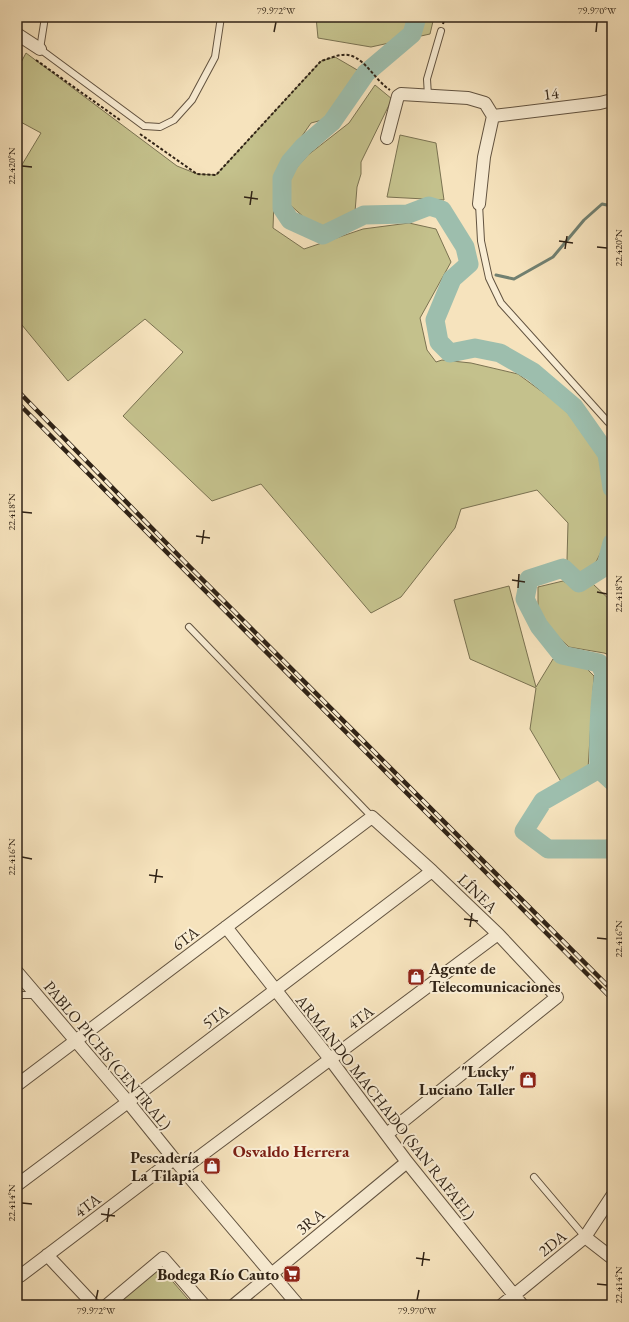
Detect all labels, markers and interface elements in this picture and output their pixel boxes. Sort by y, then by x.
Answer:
text: 79.972°W [257,4,296,17]
text: 79.970°W [578,4,617,17]
street label: 14 [542,82,560,105]
text: 22.420°N [5,147,18,185]
text: 22.420°N [612,229,625,267]
text: 22.418°N [5,493,18,531]
text: 22.418°N [612,575,625,613]
text: 22.416°N [5,838,18,876]
street label: LÍNEA [453,869,503,918]
text: 22.416°N [612,920,625,958]
street label: 6TA [168,921,204,955]
place label: Agente de Telecomunicaciones [428,958,561,997]
shop icon: Agente de Telecomunicaciones [406,967,426,987]
street label: PABLO PICHS (CENTRAL) [39,976,176,1134]
street label: ARMANDO MACHADO (SAN RAFAEL) [291,990,480,1224]
street label: 5TA [198,999,234,1033]
street label: 4TA [343,1000,379,1034]
place label: "Lucky" Luciano Taller [419,1061,515,1100]
shop icon: "Lucky" Luciano Taller [518,1070,538,1090]
district label: Osvaldo Herrera [233,1140,350,1162]
place label: Pescadería La Tilapia [130,1147,200,1186]
shop icon: Pescadería La Tilapia [202,1156,222,1176]
text: 22.414°N [5,1184,18,1222]
street label: 4TA [70,1188,106,1222]
street label: 3RA [292,1203,330,1239]
street label: 2DA [534,1225,571,1261]
place label: Bodega Río Cauto [157,1264,279,1285]
supermarket icon: Bodega Río Cauto [282,1264,302,1284]
text: 22.414°N [612,1266,625,1304]
text: 79.972°W [77,1304,116,1317]
text: 79.970°W [398,1304,437,1317]

